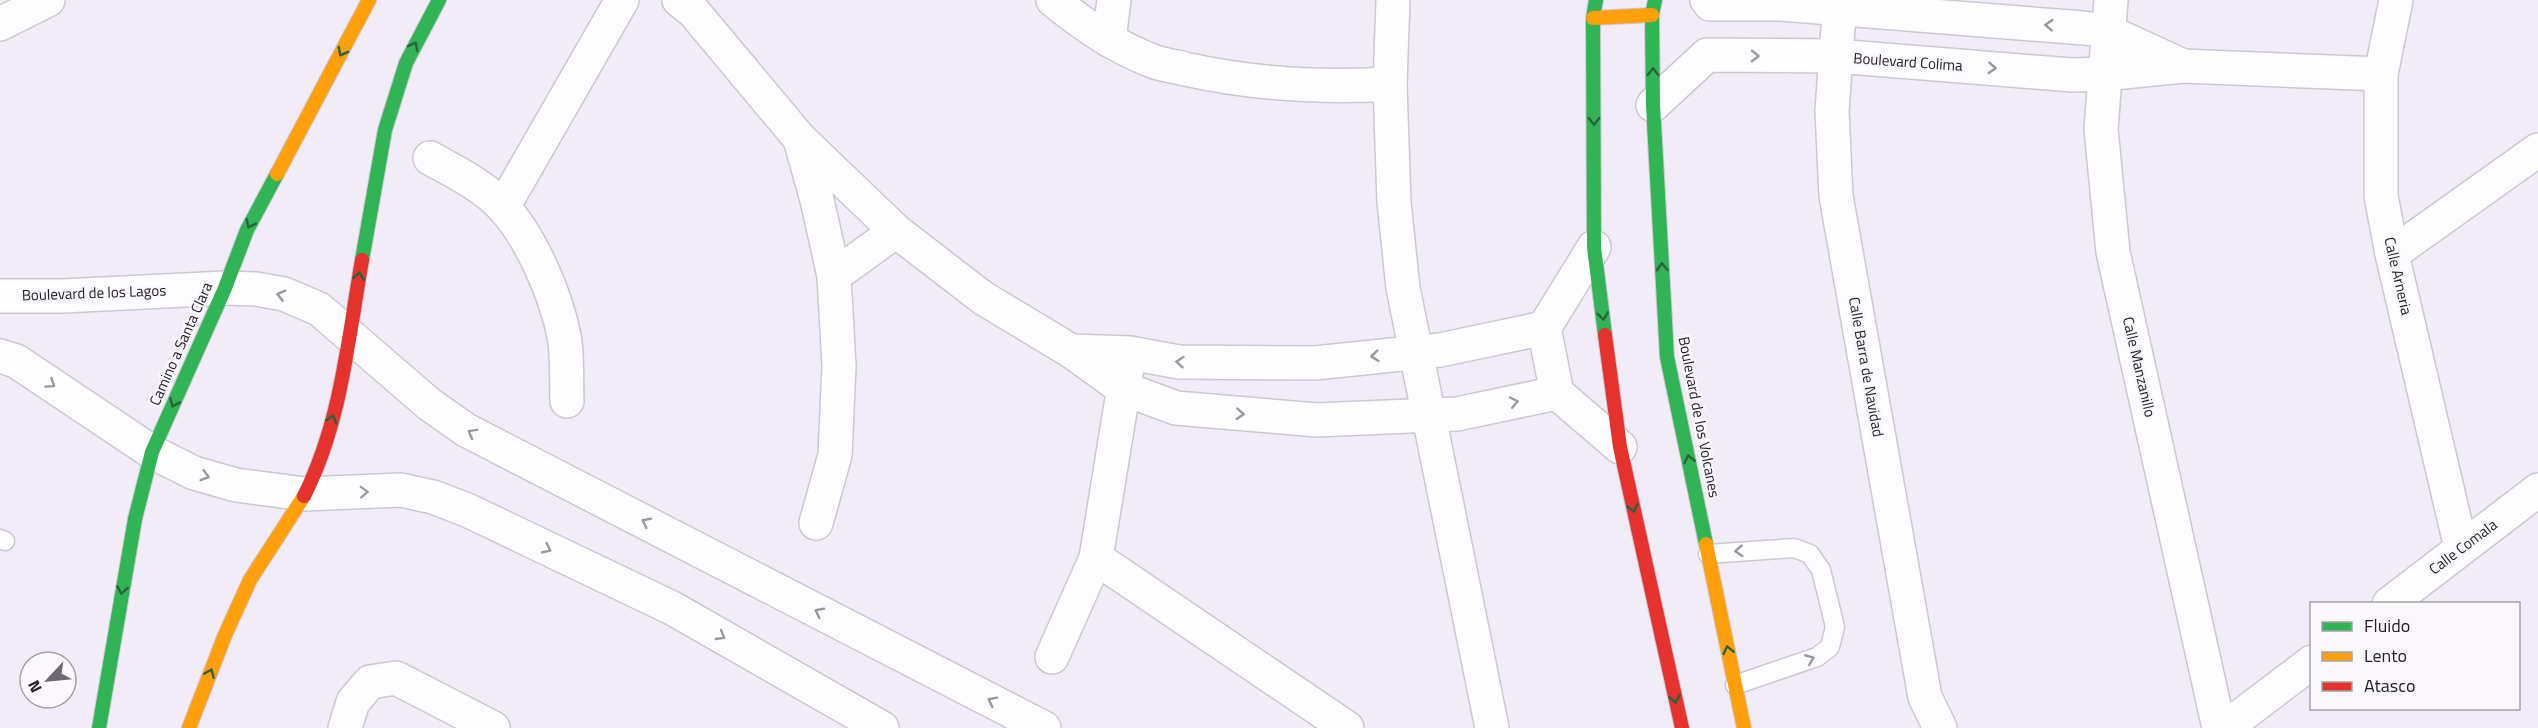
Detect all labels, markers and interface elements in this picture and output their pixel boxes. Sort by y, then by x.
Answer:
one-way arrow [2045,19,2054,32]
one-way arrow [407,42,418,52]
one-way arrow [338,46,349,56]
street label: Boulevard Colima [1853,46,1964,77]
one-way arrow [1751,50,1760,62]
one-way arrow [1987,62,1996,75]
one-way arrow [1647,67,1659,76]
one-way arrow [1588,117,1600,126]
one-way arrow [246,217,257,228]
street label: Calle Arneria [2378,235,2419,318]
one-way arrow [1656,262,1669,271]
one-way arrow [352,271,365,281]
street label: Boulevard de los Lagos [21,278,167,307]
street label: Camino a Santa Clara [143,278,218,409]
one-way arrow [276,289,286,302]
street label: Calle Barra de Navidad [1843,295,1890,439]
one-way arrow [1596,311,1609,320]
street label: Calle Manzanillo [2117,315,2162,419]
street label: Boulevard de los Volcanes [1673,334,1726,499]
one-way arrow [1370,350,1379,362]
one-way arrow [1176,356,1185,369]
one-way arrow [44,377,55,388]
one-way arrow [1509,396,1519,409]
one-way arrow [169,397,181,408]
one-way arrow [1235,407,1244,420]
one-way arrow [325,414,337,425]
one-way arrow [468,429,479,440]
one-way arrow [1683,455,1696,465]
one-way arrow [199,469,210,481]
one-way arrow [359,485,368,498]
one-way arrow [1626,503,1639,513]
street label: Calle Comala [2424,513,2502,580]
one-way arrow [641,518,652,529]
one-way arrow [541,541,552,553]
one-way arrow [1734,545,1743,558]
one-way arrow [116,585,129,595]
legend [2310,602,2520,710]
one-way arrow [815,608,825,619]
text: Fluido [2364,612,2410,639]
one-way arrow [715,629,725,641]
text: Lento [2364,642,2407,669]
one-way arrow [1722,645,1735,655]
north arrow [18,650,78,710]
one-way arrow [1804,654,1815,666]
one-way arrow [203,669,215,680]
text: Atasco [2364,672,2415,699]
text: N [21,676,48,697]
one-way arrow [1668,693,1681,703]
one-way arrow [988,697,998,708]

